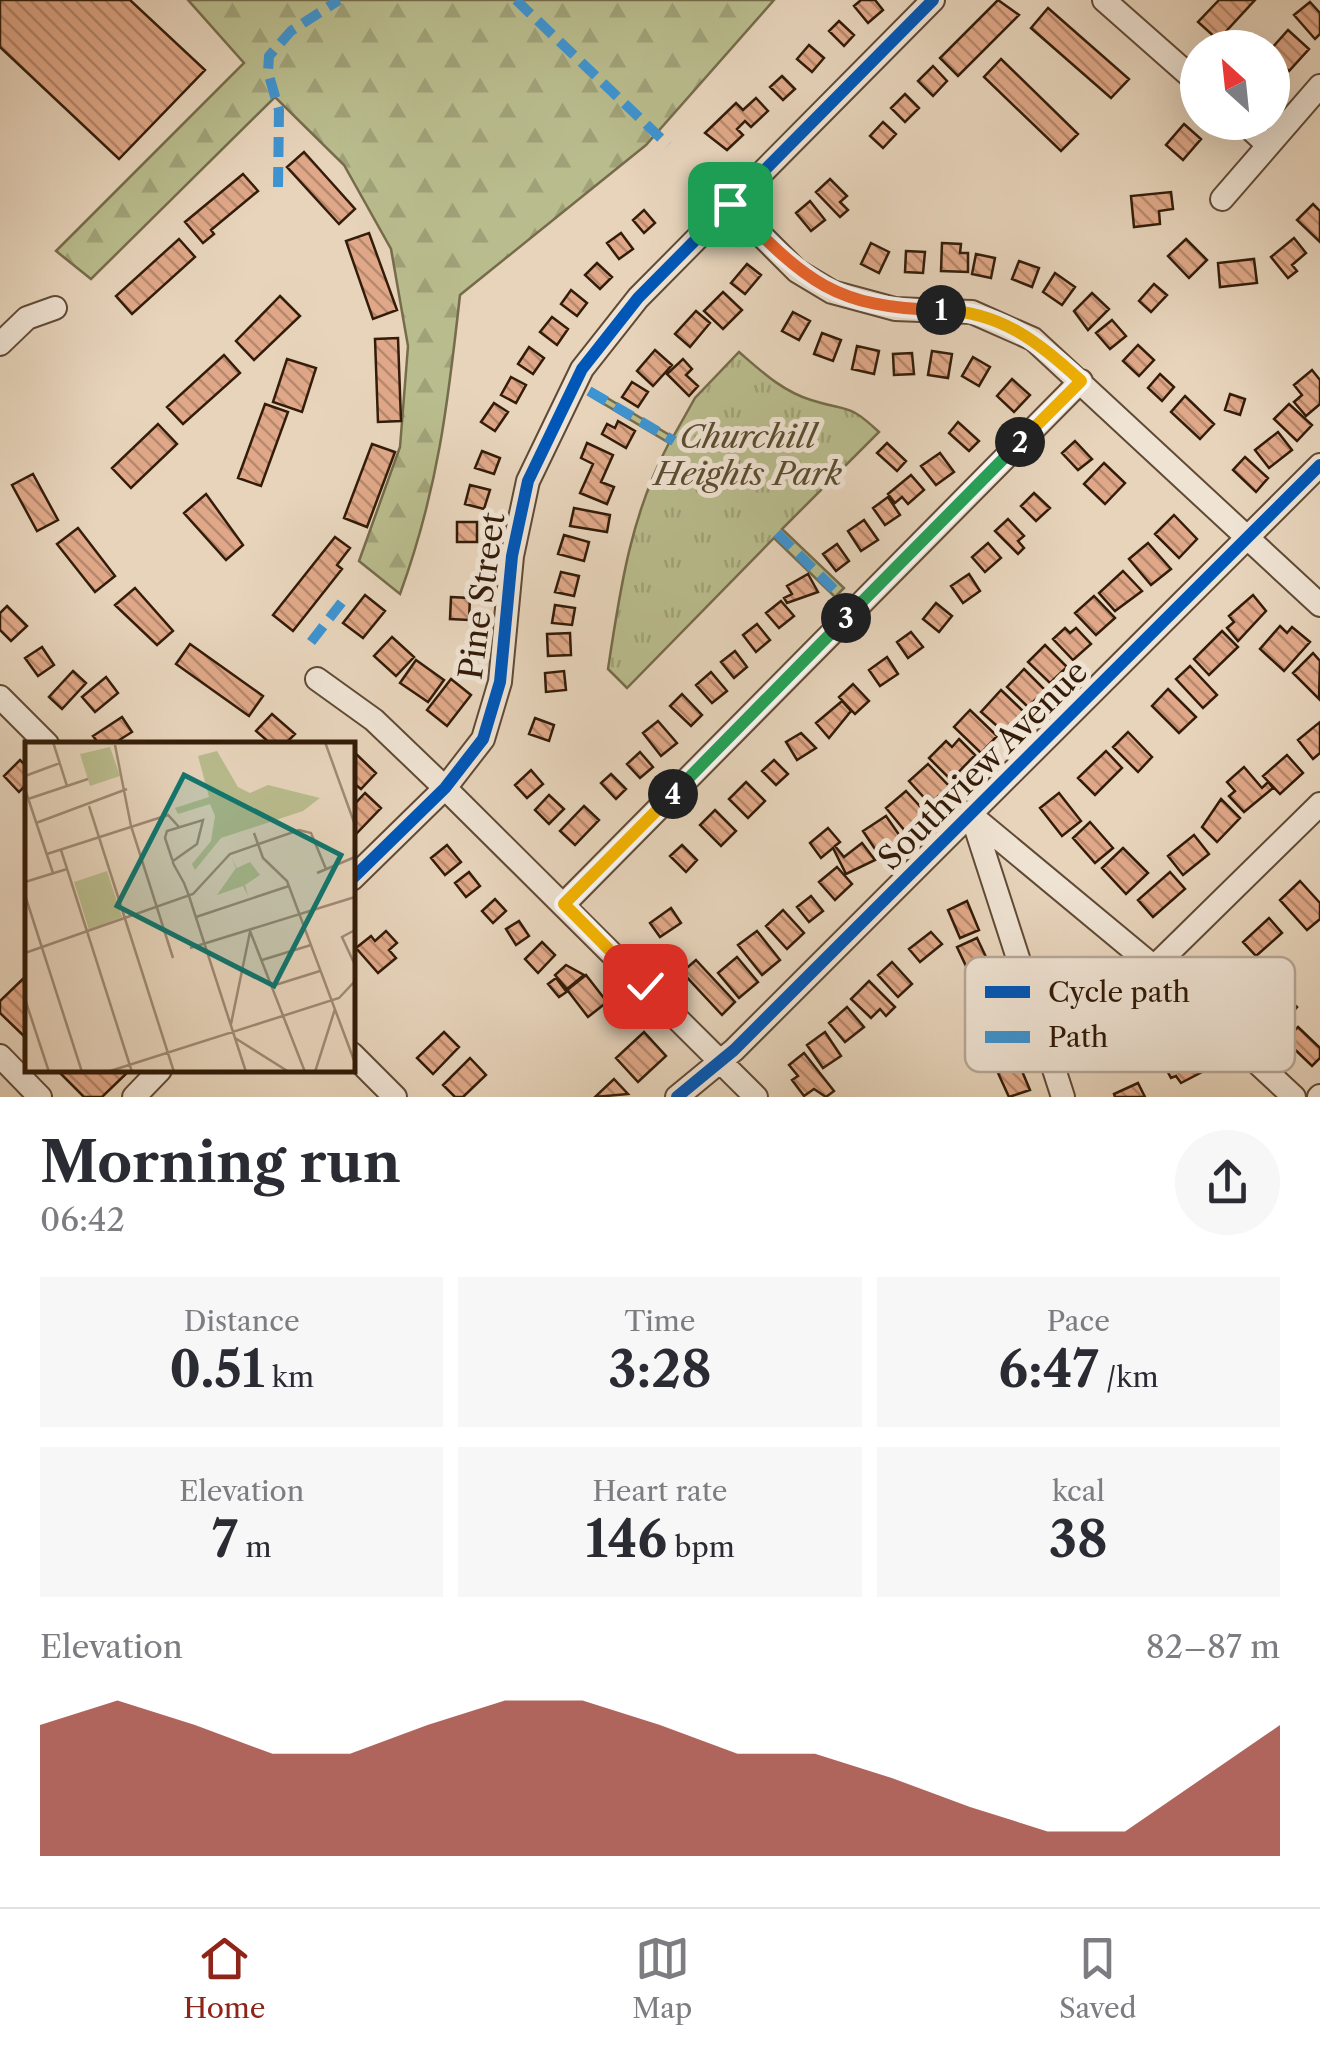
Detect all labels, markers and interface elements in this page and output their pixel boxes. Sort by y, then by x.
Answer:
north arrow [1180,30,1290,140]
map controls [1180,30,1290,140]
pin [688,162,773,247]
icon: arrive [703,177,758,232]
pin: 1 [916,285,966,335]
text: 1 [935,293,947,327]
park label: Churchill Heights Park [651,417,843,493]
pin: 2 [995,417,1045,467]
text: 2 [1012,425,1028,459]
street label: Pine Street [450,509,513,682]
pin: 3 [821,593,871,643]
text: 3 [838,601,854,635]
street label: Southview Avenue [870,652,1095,877]
inset map [25,742,355,1072]
pin: 4 [648,769,698,819]
text: 4 [665,777,681,811]
pin [603,944,688,1029]
legend [965,957,1295,1072]
icon: check [618,959,673,1014]
text: Cycle path [1048,975,1190,1009]
text: Path [1048,1020,1108,1054]
text: Morning run [40,1129,401,1196]
button: share [1175,1130,1280,1235]
text: 06:42 [40,1200,125,1239]
text: Distance [184,1304,300,1338]
text: Time [625,1304,695,1338]
text: Pace [1047,1304,1110,1338]
text: 0.51 [169,1338,264,1400]
text: 3:28 [608,1338,712,1400]
text: 6:47 [998,1338,1099,1400]
text: km [264,1360,314,1394]
text: /km [1099,1360,1158,1394]
text: Elevation [179,1474,304,1508]
text: Heart rate [593,1474,727,1508]
text: kcal [1052,1474,1105,1508]
text: 7 [212,1508,238,1570]
text: 146 [585,1508,667,1570]
text: 38 [1049,1508,1108,1570]
text: m [238,1530,271,1564]
text: bpm [667,1530,735,1564]
text: Elevation [40,1627,183,1666]
text: 82–87 m [1146,1627,1280,1666]
tab: Home [183,1931,266,2025]
tab: Map [632,1931,692,2025]
tab: Saved [1059,1931,1137,2025]

